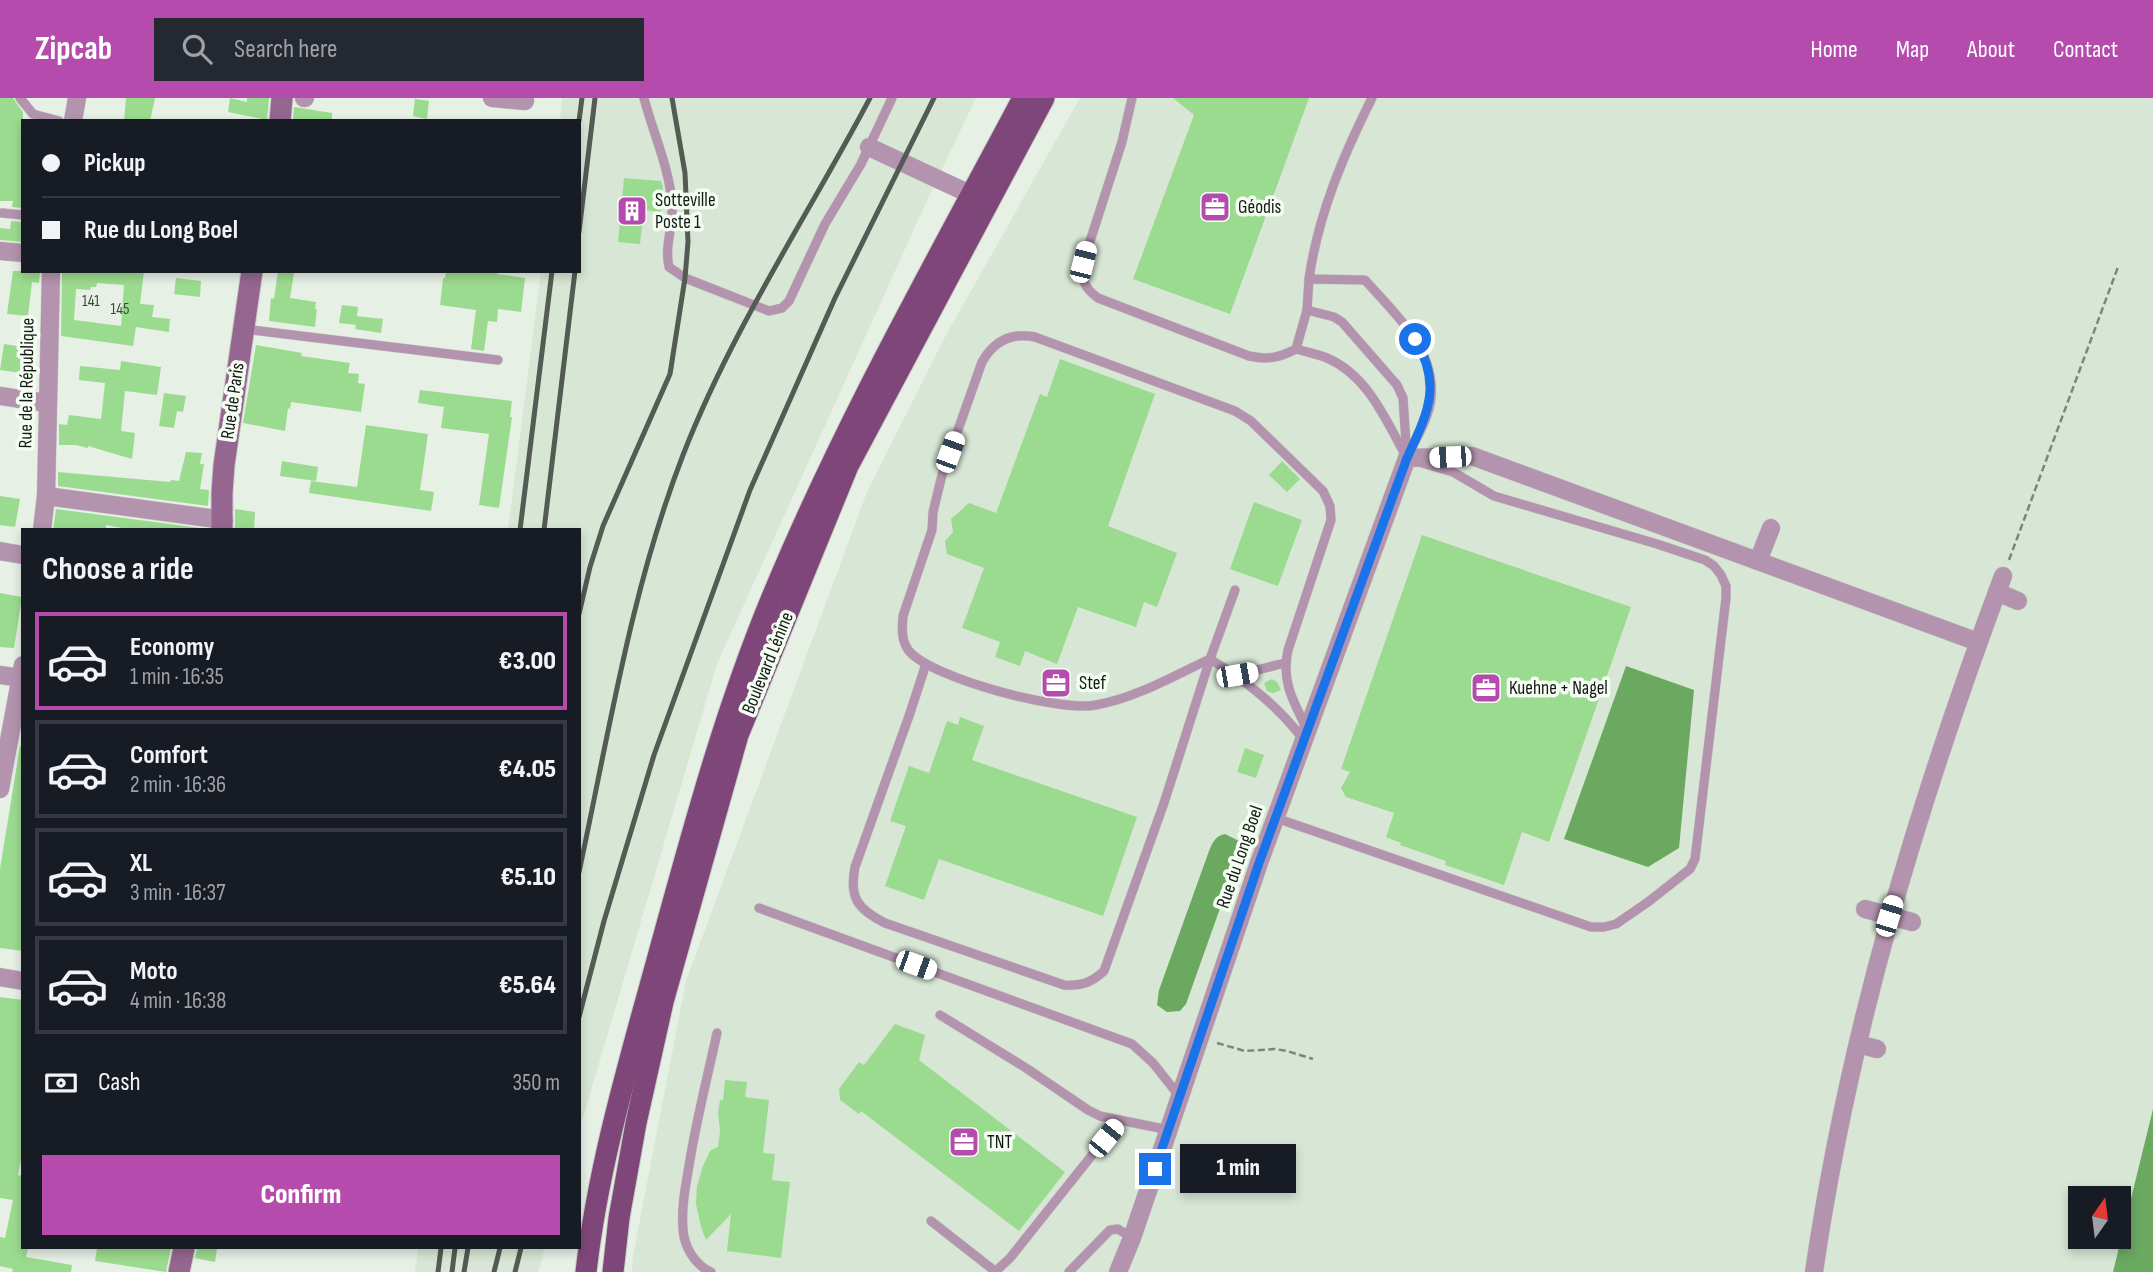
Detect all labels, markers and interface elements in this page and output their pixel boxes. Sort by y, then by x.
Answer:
search box [154,18,644,81]
text: Zipcab [35,29,112,69]
icon: search [178,30,216,68]
text: Search here [234,34,337,65]
text: Home [1810,35,1858,64]
text: Map [1896,35,1929,64]
text: About [1967,35,2015,64]
text: Contact [2053,35,2118,64]
text: Pickup [84,148,146,179]
place label: Sotteville Poste 1 [655,189,716,234]
office icon: Géodis [1198,190,1232,224]
building icon: Sotteville Poste 1 [615,194,649,228]
place label: Géodis [1238,196,1281,219]
text: Rue du Long Boel [84,215,238,246]
car [1068,239,1099,285]
house number: 141 [82,292,100,311]
house number: 145 [111,300,129,319]
street label: Rue de la République [14,317,40,449]
route start [1399,323,1431,355]
street label: Rue de Paris [216,361,250,441]
car [933,429,968,475]
car [1429,446,1472,468]
text: Choose a ride [42,550,194,589]
street label: Boulevard Lénine [737,609,799,717]
icon: car [46,630,109,693]
text: Economy [130,632,214,663]
text: €3.00 [499,646,556,677]
car [1215,661,1260,689]
text: 1 min · 16:35 [130,663,224,691]
office icon: Stef [1039,666,1073,700]
office icon: Kuehne + Nagel [1469,671,1503,705]
place label: Stef [1079,672,1106,695]
place label: Kuehne + Nagel [1509,677,1608,700]
icon: car [46,738,109,801]
text: Comfort [130,740,208,771]
text: €4.05 [499,754,556,785]
text: 2 min · 16:36 [130,771,226,799]
street label: Rue du Long Boel [1212,803,1268,911]
icon: car [46,846,109,909]
text: XL [130,848,152,879]
text: €5.10 [500,862,556,893]
text: 3 min · 16:37 [130,879,225,907]
car [1873,893,1906,939]
car [893,948,940,982]
icon: car [46,954,109,1017]
text: Moto [130,956,178,987]
text: €5.64 [499,970,556,1001]
text: 4 min · 16:38 [130,987,226,1015]
icon: cash [42,1064,80,1102]
text: Cash [98,1067,141,1098]
text: 350 m [512,1069,560,1097]
car [1085,1115,1128,1161]
office icon: TNT [947,1125,981,1159]
place label: TNT [987,1131,1012,1154]
callout: 1 min [1180,1144,1295,1194]
route end [1139,1153,1171,1185]
text: 1 min [1216,1154,1260,1182]
button: Confirm [42,1155,560,1235]
north arrow [2068,1186,2132,1250]
map controls [2068,1186,2131,1249]

